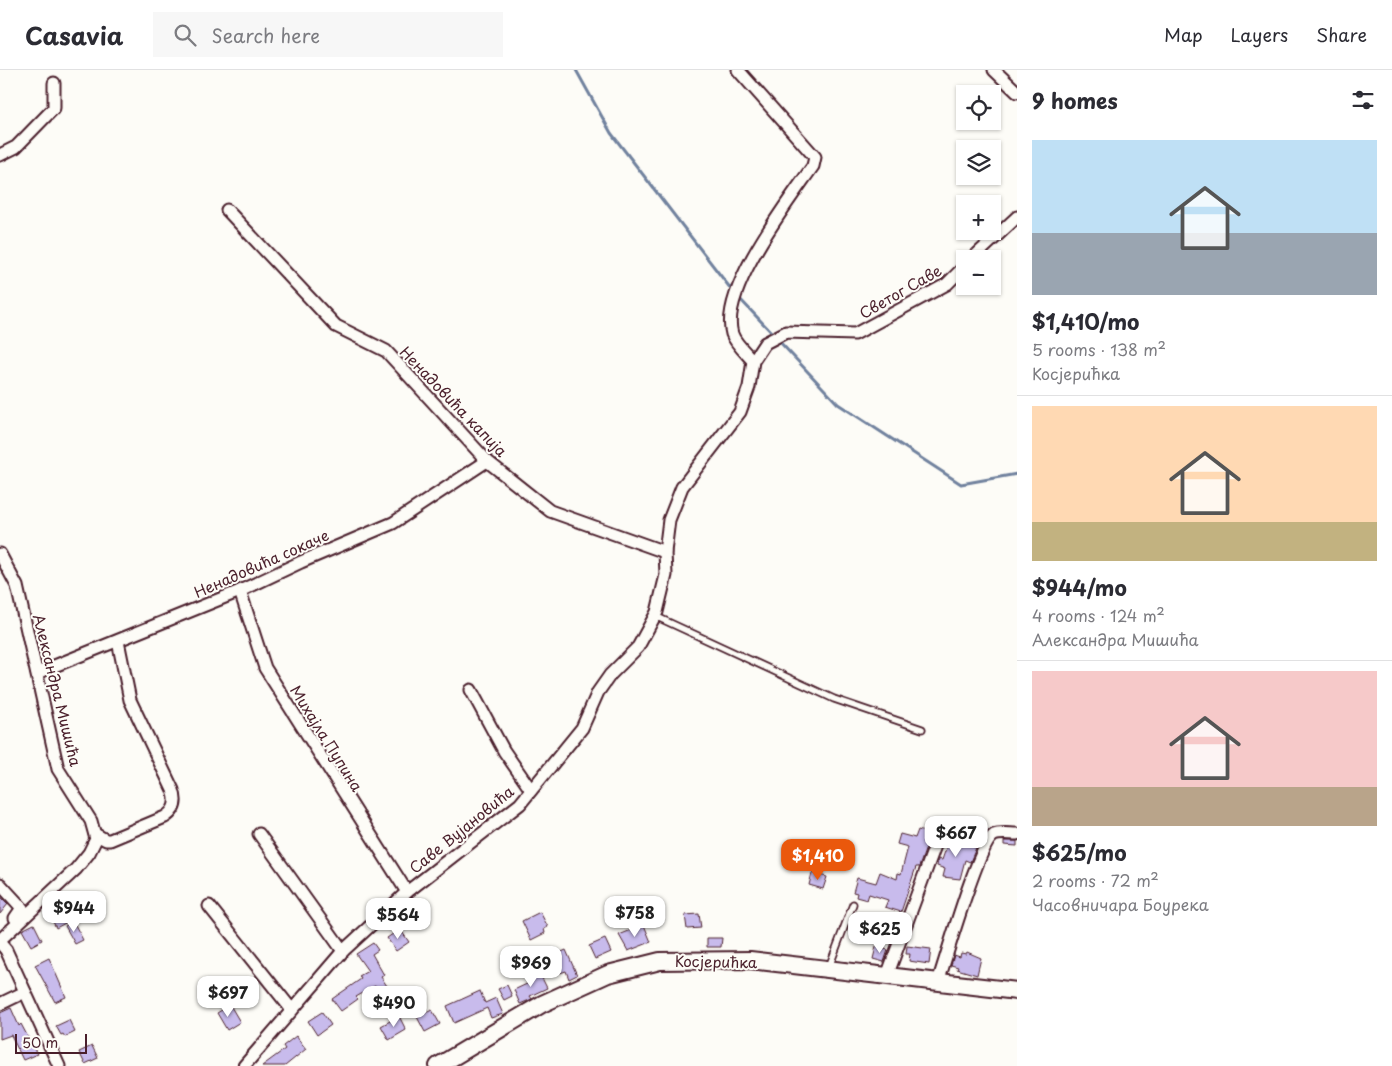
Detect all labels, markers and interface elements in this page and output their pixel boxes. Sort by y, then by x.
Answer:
search box [153,12,503,57]
text: Casavia [25,17,123,53]
icon: search [171,21,199,49]
text: Search here [211,21,320,49]
text: Map [1164,21,1203,48]
text: Layers [1231,21,1288,48]
text: Share [1316,21,1367,48]
text: 9 homes [1032,84,1118,116]
map controls [956,85,1001,295]
button: locate [956,85,1001,130]
icon: filters [1349,86,1377,114]
button: layers [956,140,1001,185]
icon: home [1160,173,1250,263]
button: + [956,195,1001,240]
button: − [956,250,1001,295]
street label: Светог Саве [854,258,946,324]
text: $1,410/mo [1032,305,1139,337]
text: 5 rooms · 138 m² [1032,337,1166,361]
street label: Ненадовића капија [395,340,513,462]
text: Косјерићка [1032,361,1120,385]
icon: home [1160,438,1250,528]
street label: Ненадовића сокаче [190,523,332,603]
text: $944/mo [1032,571,1127,603]
text: 4 rooms · 124 m² [1032,603,1165,627]
street label: Александра Мишића [28,611,88,769]
text: Александра Мишића [1032,627,1199,651]
street label: Михајла Пупина [285,680,369,796]
icon: home [1160,703,1250,793]
street label: Саве Вујановића [404,779,519,878]
pin: $667 [926,816,986,858]
text: $667 [936,820,976,844]
text: $625/mo [1032,836,1127,868]
pin: $1,410 [777,838,859,881]
text: $1,410 [792,843,844,867]
text: 2 rooms · 72 m² [1032,868,1159,892]
pin: $944 [44,890,104,933]
text: Часовничара Боурека [1032,892,1209,916]
text: $944 [53,895,95,919]
pin: $758 [605,896,665,938]
pin: $564 [368,898,428,940]
text: $758 [615,900,655,924]
text: $564 [377,902,419,926]
pin: $625 [850,912,910,954]
text: $625 [859,916,901,940]
pin: $969 [501,946,561,988]
street label: Косјерићка [675,949,758,973]
text: $969 [511,950,551,974]
pin: $697 [198,976,258,1018]
text: $697 [208,980,248,1004]
pin: $490 [364,986,424,1028]
text: $490 [373,990,415,1014]
scale bar [15,1031,88,1054]
text: 50 m [22,1032,58,1053]

